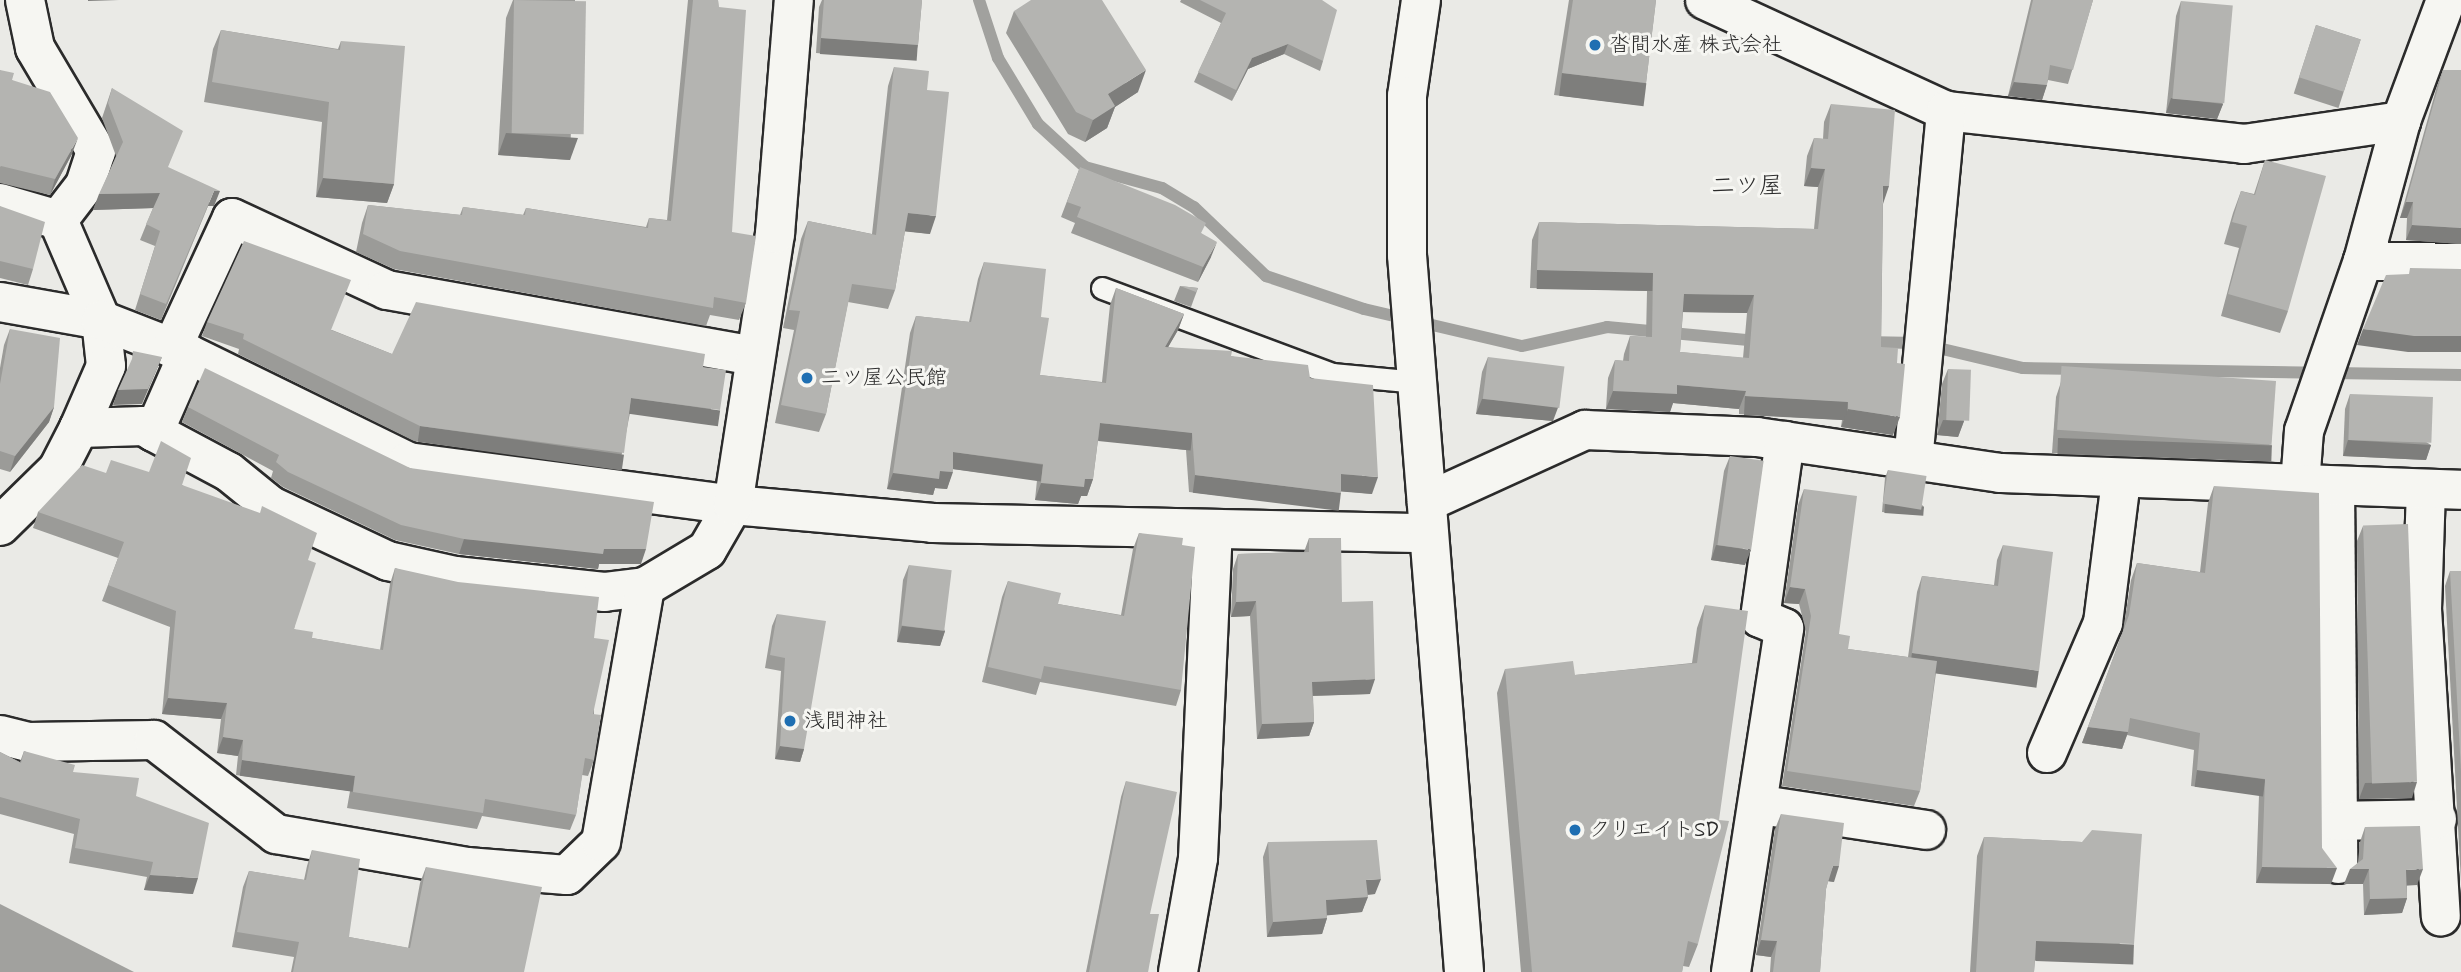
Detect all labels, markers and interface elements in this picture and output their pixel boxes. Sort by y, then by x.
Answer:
place label: 沓間水産 株式会社 [1609,32,1783,58]
marker: 沓間水産 株式会社 [1587,37,1603,53]
district label: 二ツ屋 [1711,173,1783,201]
place label: 二ツ屋公民館 [821,365,947,391]
marker: 二ツ屋公民館 [799,370,815,386]
place label: 浅間神社 [804,708,888,734]
marker: 浅間神社 [782,713,798,729]
place label: クリエイトSD [1589,817,1719,843]
marker: クリエイトSD [1567,822,1583,838]

